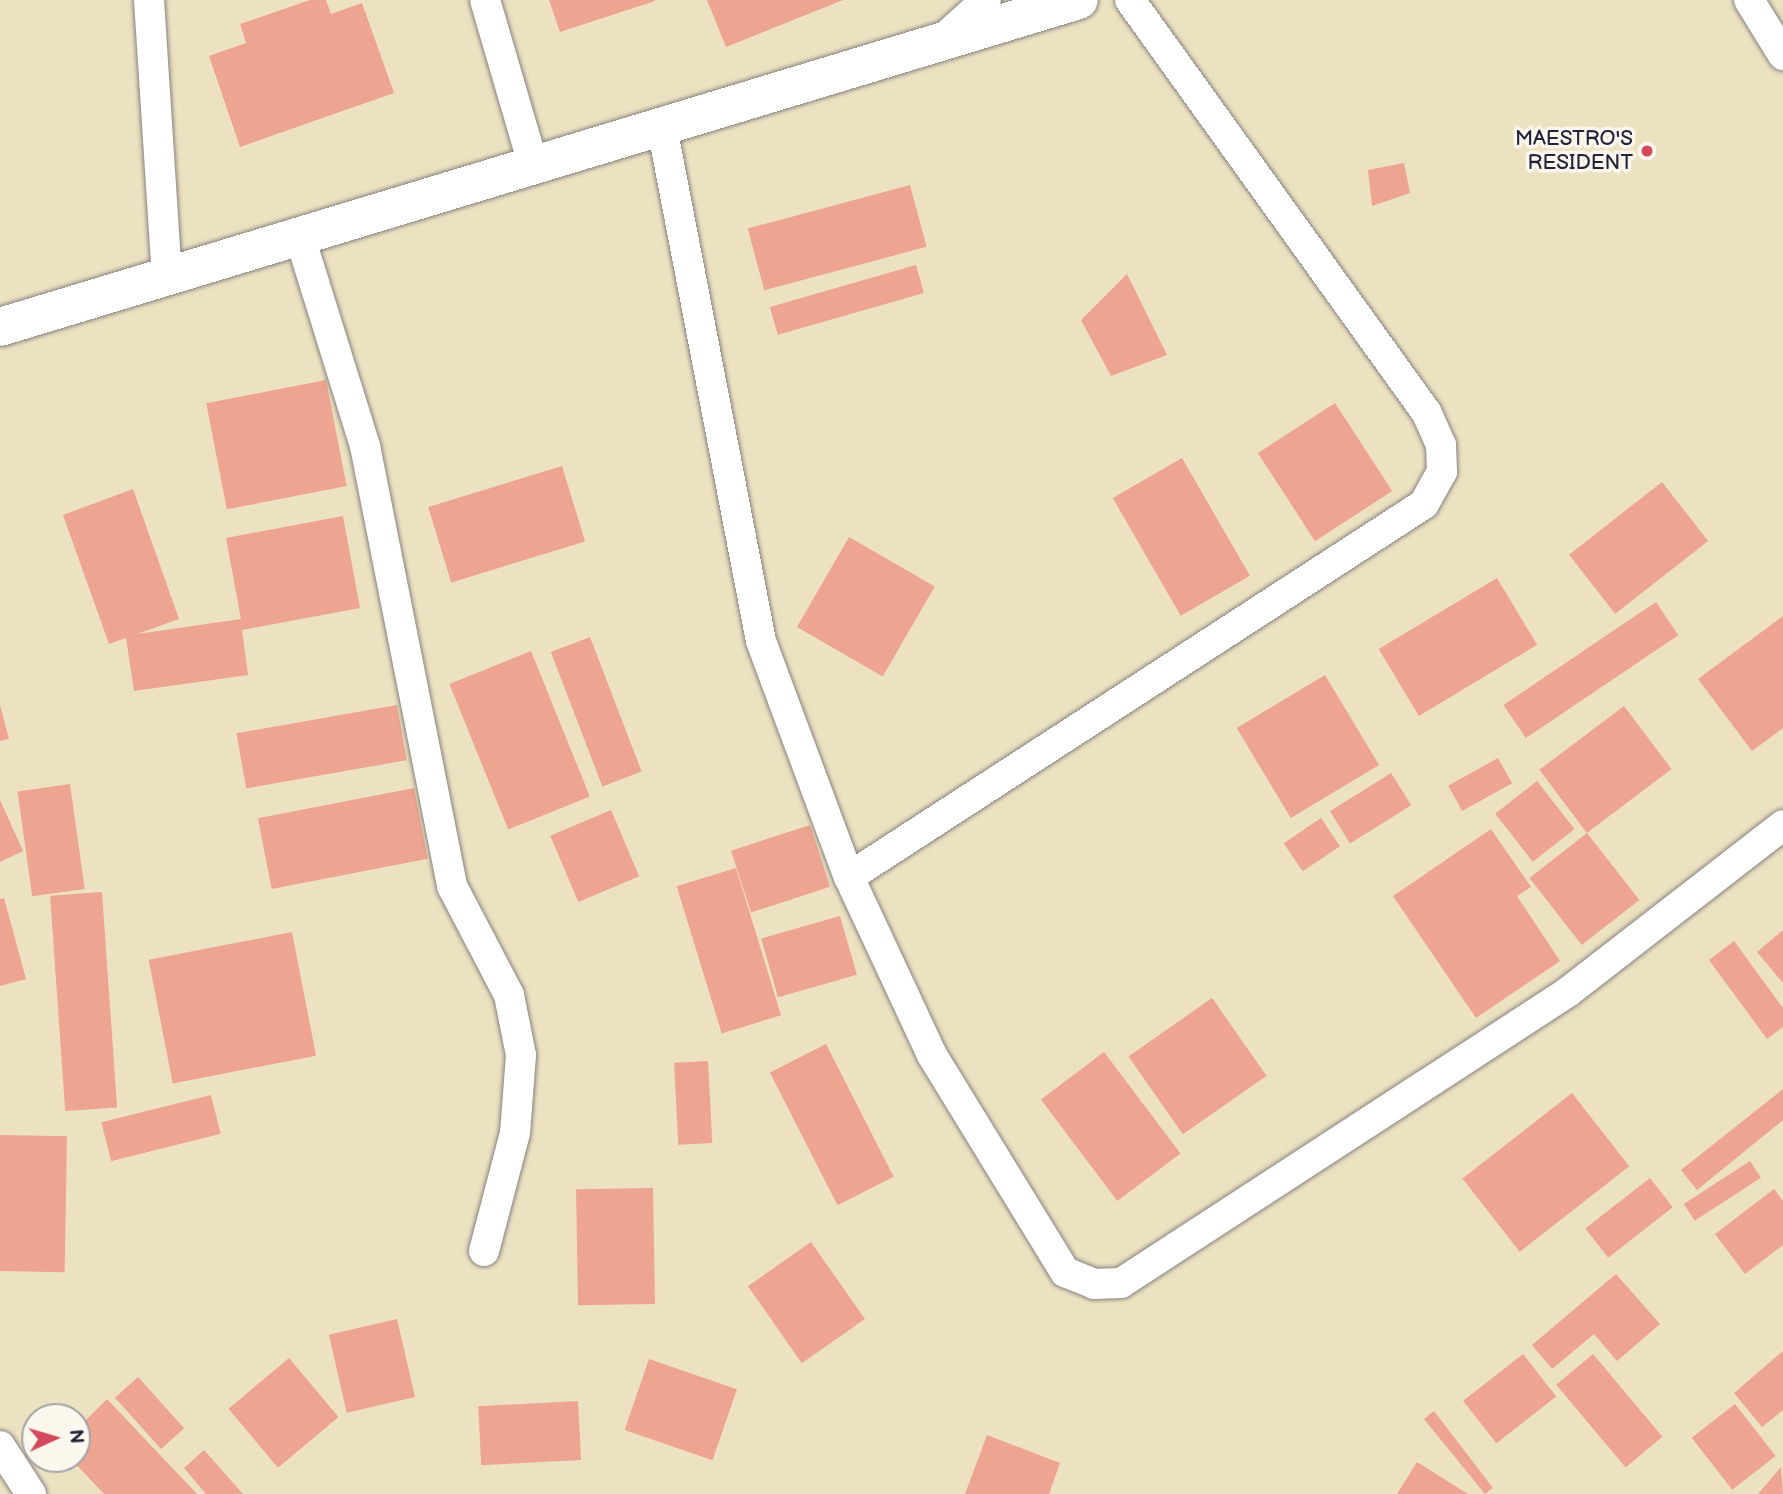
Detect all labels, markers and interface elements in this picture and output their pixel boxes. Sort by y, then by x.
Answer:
place label: MAESTRO'S RESIDENT [1515,126,1633,176]
marker: MAESTRO'S RESIDENT [1639,143,1655,159]
north arrow [21,1403,91,1473]
text: N [63,1429,87,1445]

